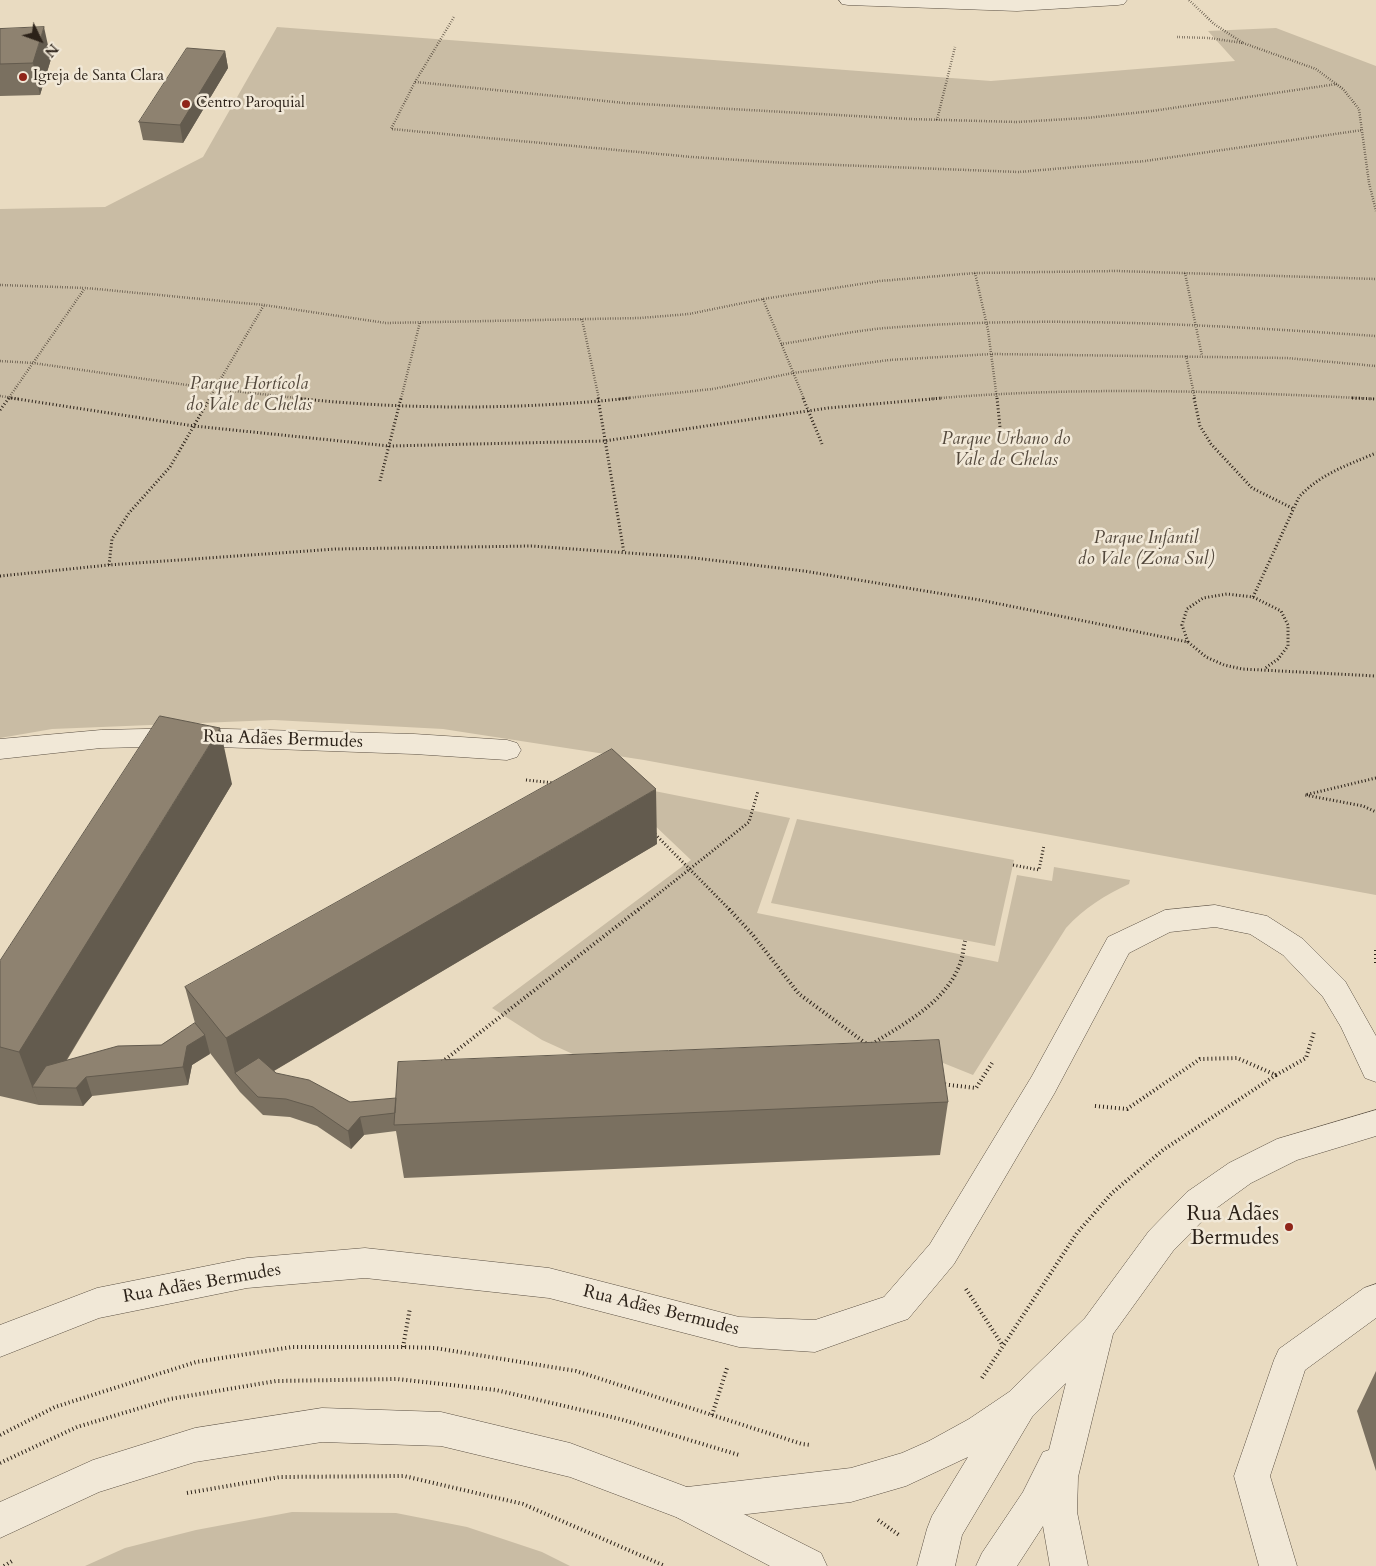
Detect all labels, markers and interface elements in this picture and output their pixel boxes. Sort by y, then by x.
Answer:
north arrow [15,15,65,65]
text: N [40,39,63,61]
place label: Igreja de Santa Clara [33,68,164,86]
marker: Igreja de Santa Clara [17,71,29,83]
place label: Centro Paroquial [196,95,305,113]
marker: Centro Paroquial [180,98,192,110]
park label: Parque Hortícola do Vale de Chelas [186,374,312,416]
park label: Parque Urbano do Vale de Chelas [942,429,1070,472]
park label: Parque Infantil do Vale (Zona Sul) [1078,528,1214,570]
street label: Rua Adães Bermudes [203,726,363,754]
place label: Rua Adães Bermudes [1186,1202,1279,1252]
marker: Rua Adães Bermudes [1283,1221,1295,1233]
street label: Rua Adães Bermudes [121,1259,283,1309]
street label: Rua Adães Bermudes [581,1281,741,1341]

